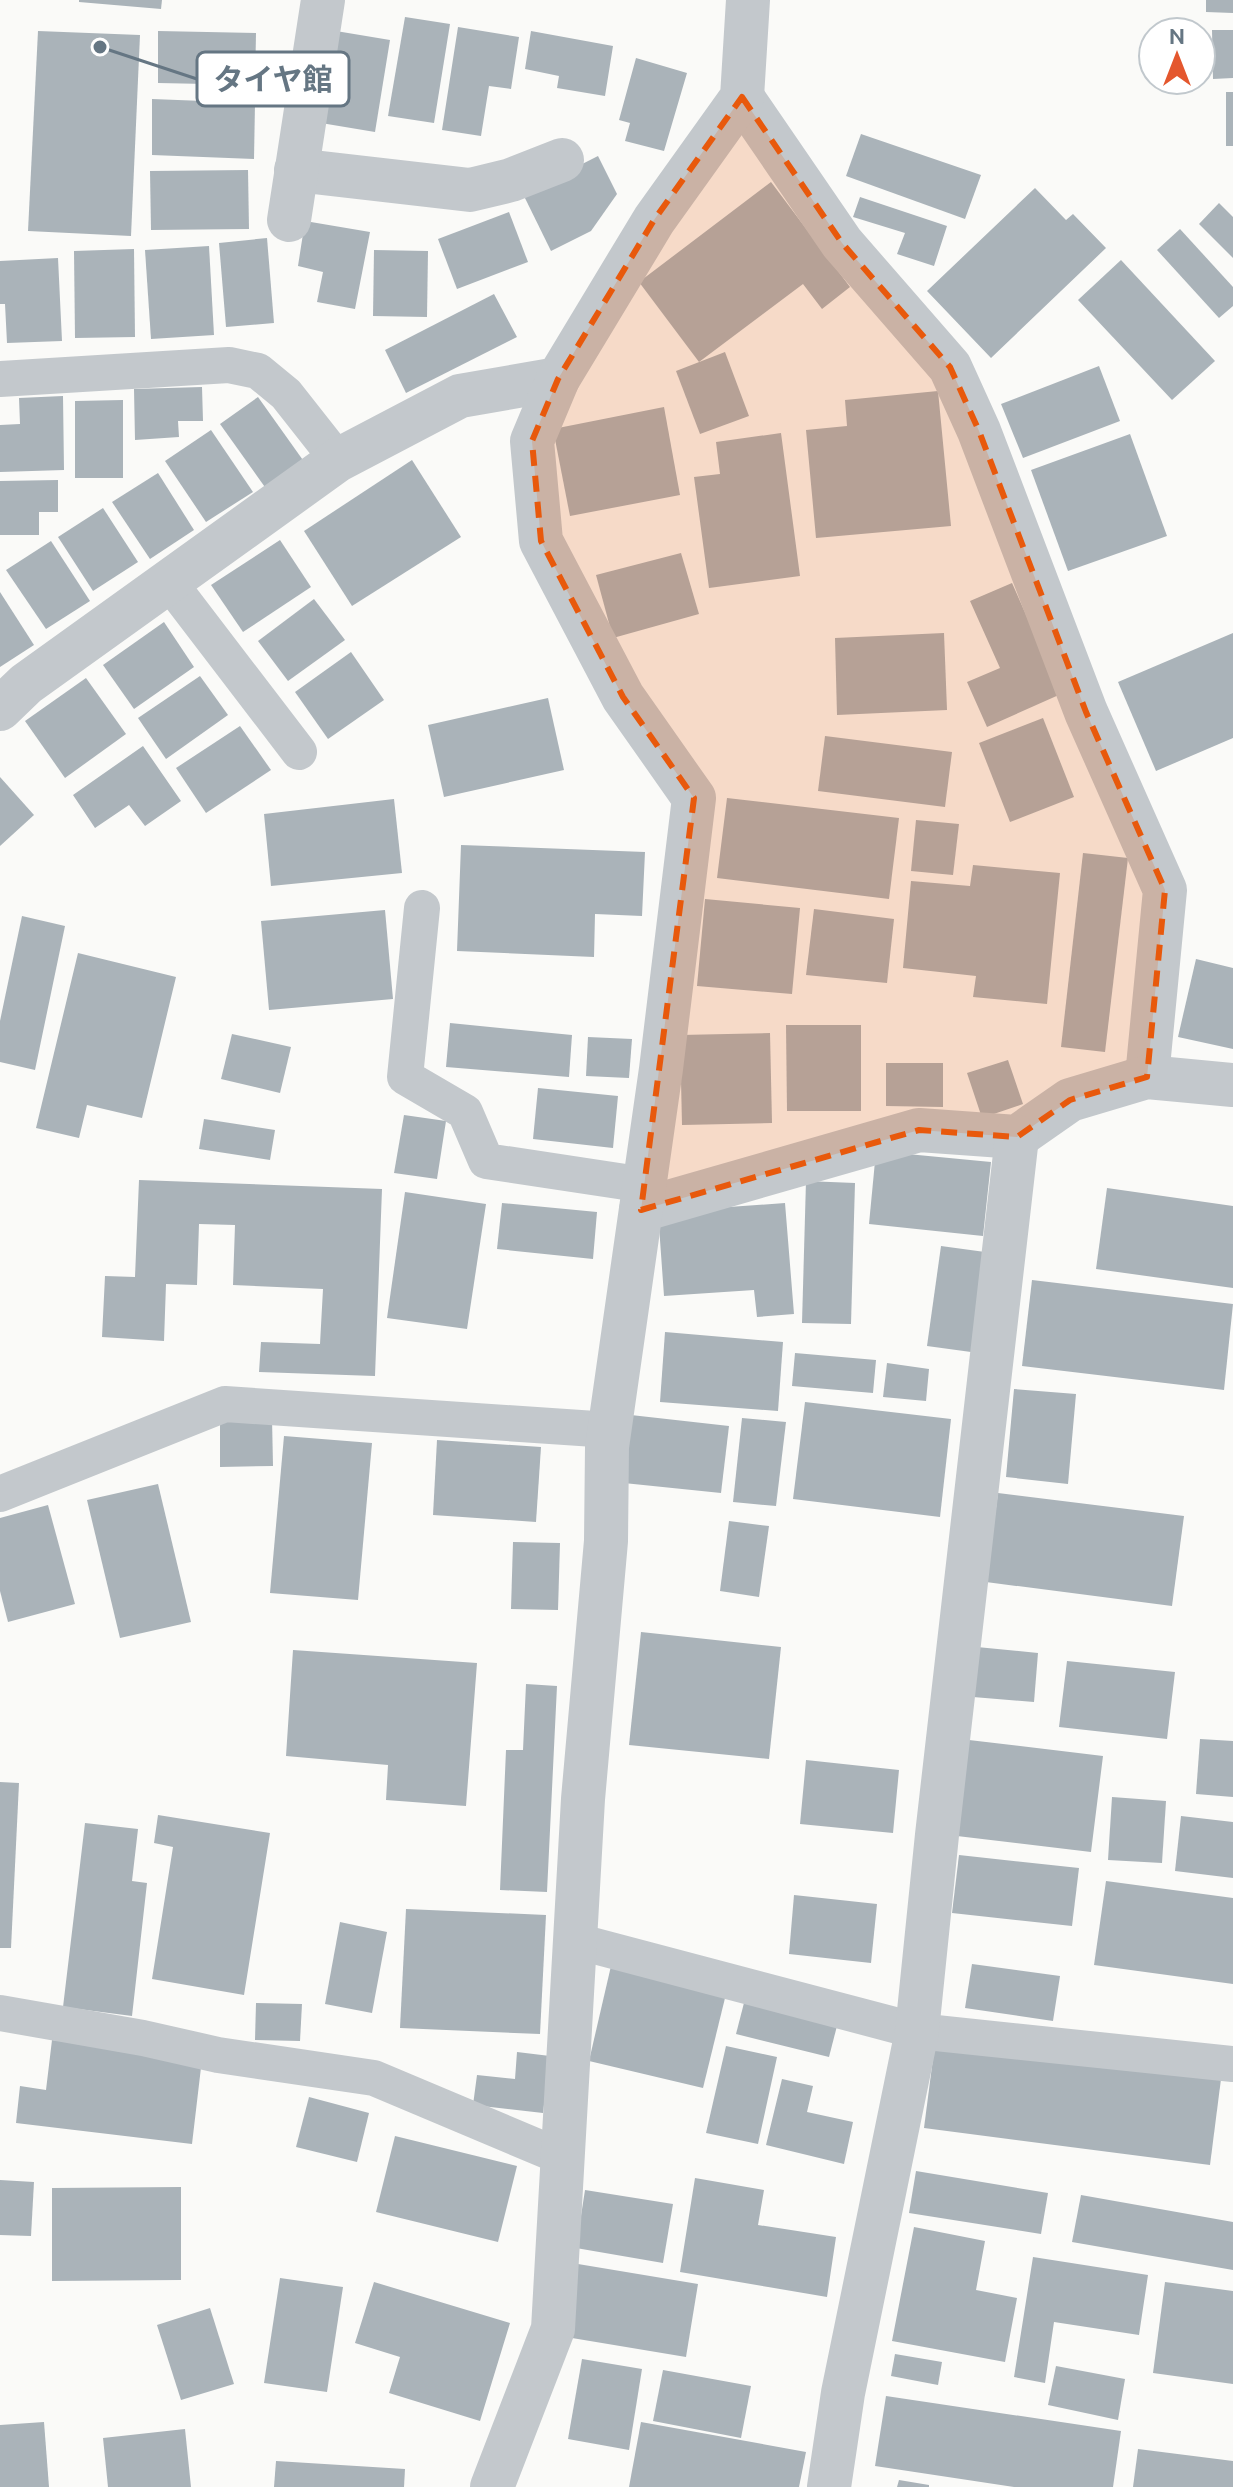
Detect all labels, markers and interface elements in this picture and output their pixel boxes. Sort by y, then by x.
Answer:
north arrow [1137,16,1217,96]
text: N [1169,23,1185,48]
callout: タイヤ館 [197,52,349,106]
text: タイヤ館 [213,62,333,96]

